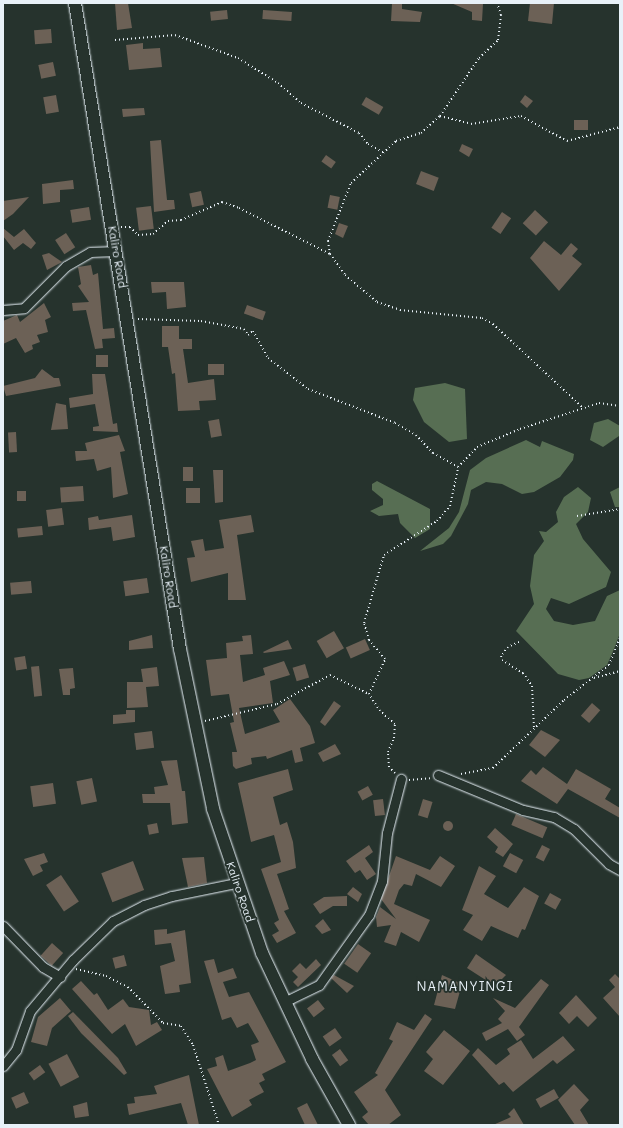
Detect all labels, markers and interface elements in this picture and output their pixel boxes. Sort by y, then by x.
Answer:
street label: Kaliro Road [105,225,129,289]
street label: Kaliro Road [157,545,179,609]
street label: Kaliro Road [224,860,256,924]
district label: NAMANYINGI [417,978,513,994]

